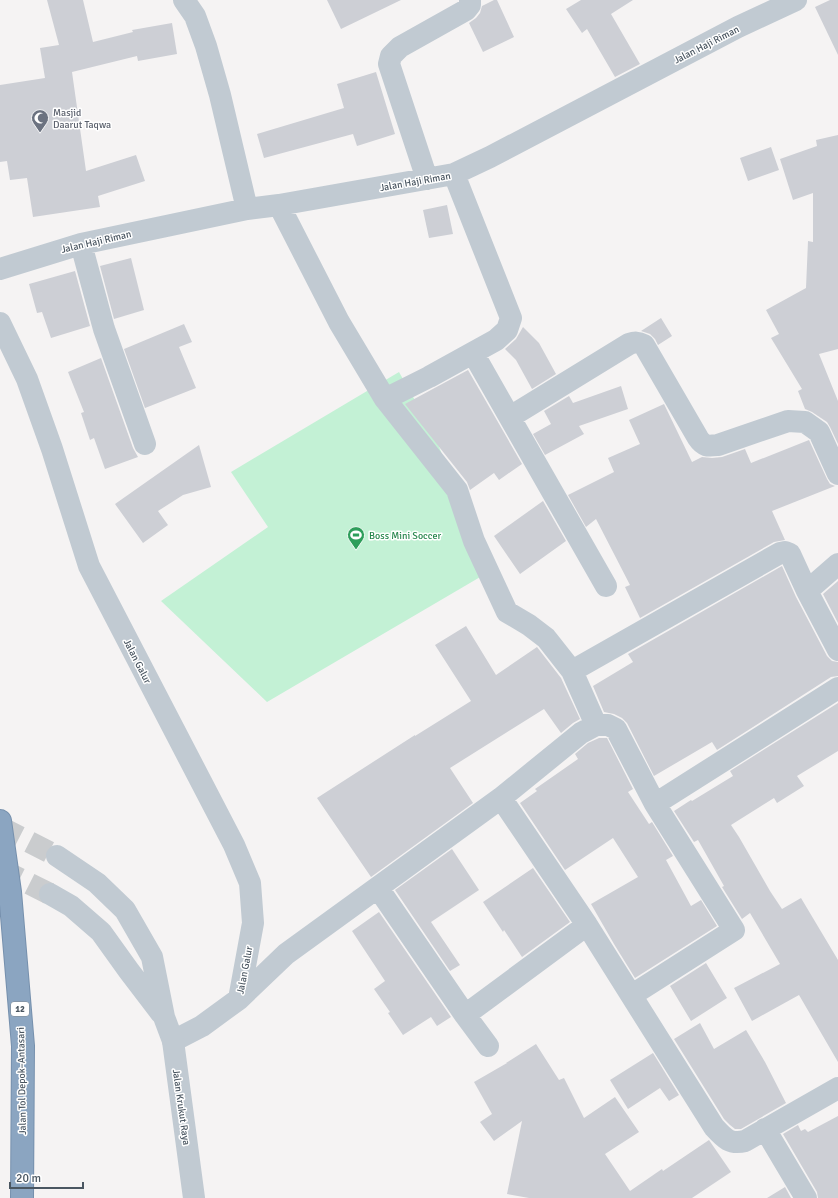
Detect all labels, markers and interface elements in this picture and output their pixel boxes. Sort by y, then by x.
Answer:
street label: Jalan Haji Riman [672,23,741,67]
place label: Masjid Daarut Taqwa [53,107,111,131]
mosque icon: Masjid Daarut Taqwa [30,108,50,133]
street label: Jalan Haji Riman [379,170,452,194]
street label: Jalan Haji Riman [60,228,133,256]
sports icon: Boss Mini Soccer [346,525,366,550]
place label: Boss Mini Soccer [369,530,441,542]
street label: Jalan Galur [121,637,154,686]
street label: Jalan Galur [234,945,256,995]
road number: 12 [11,1002,29,1016]
street label: Jalan Tol Depok–Antasari [15,1027,29,1135]
street label: Jalan Krukut Raya [170,1068,192,1146]
scale bar [10,1164,83,1190]
text: 20 m [16,1171,41,1186]

